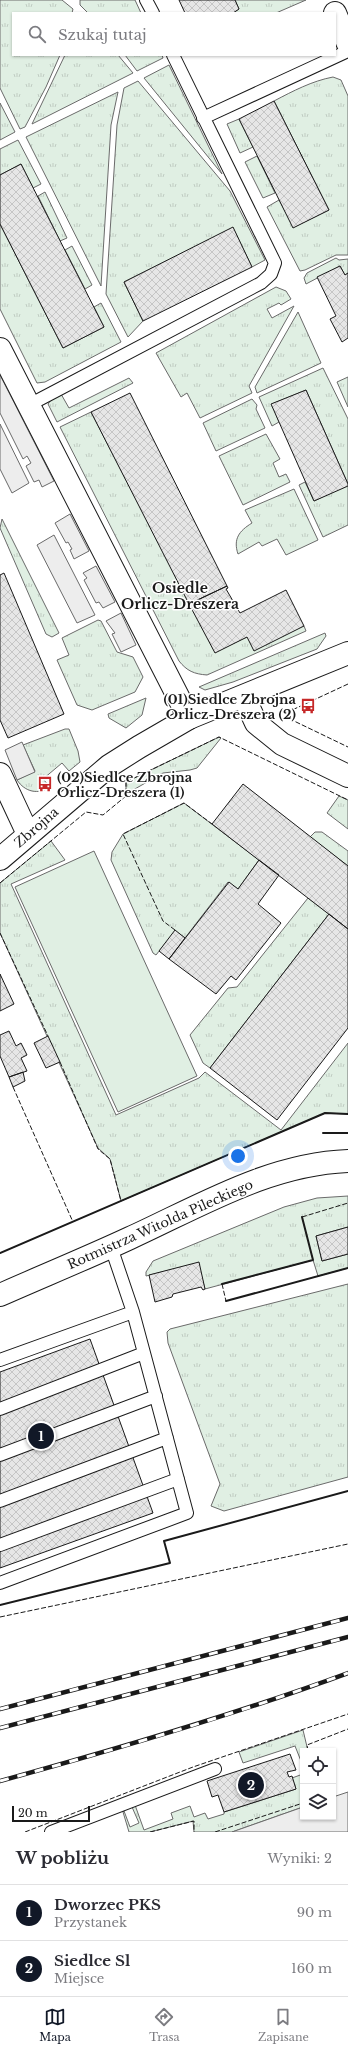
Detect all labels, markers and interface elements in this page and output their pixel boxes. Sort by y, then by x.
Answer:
search box [12,12,336,56]
icon: search [26,23,48,45]
text: Szukaj tutaj [58,25,147,44]
district label: Osiedle Orlicz-Dreszera [121,579,239,613]
place label: (01)Siedlce Zbrojna Orlicz-Dreszera (2) [164,691,297,723]
bus stop icon: (01)Siedlce Zbrojna Orlicz-Dreszera (2) [299,697,317,715]
place label: (02)Siedlce Zbrojna Orlicz-Dreszera (1) [57,769,193,801]
bus stop icon: (02)Siedlce Zbrojna Orlicz-Dreszera (1) [36,775,54,793]
street label: Zbrojna [11,803,63,851]
your location [228,1146,248,1166]
street label: Rotmistrza Witolda Pileckiego [65,1176,256,1273]
pin: 1 [28,1421,54,1451]
map controls [300,1748,336,1820]
button: locate [300,1748,336,1784]
pin: 2 [238,1770,264,1800]
button: layers [300,1784,336,1820]
scale bar [12,1804,90,1823]
text: 20 m [18,1806,48,1820]
text: W pobliżu [16,1848,109,1869]
text: Wyniki: 2 [268,1850,332,1867]
text: Dworzec PKS [54,1895,161,1914]
text: 1 [26,1904,32,1921]
text: 90 m [297,1904,332,1921]
text: Przystanek [54,1914,127,1931]
text: Siedlce Sl [54,1951,130,1970]
text: 2 [25,1960,33,1977]
text: 160 m [291,1960,332,1977]
text: Miejsce [54,1970,104,1987]
tab: Mapa [39,2006,71,2044]
tab: Trasa [149,2006,180,2044]
tab: Zapisane [258,2006,309,2044]

